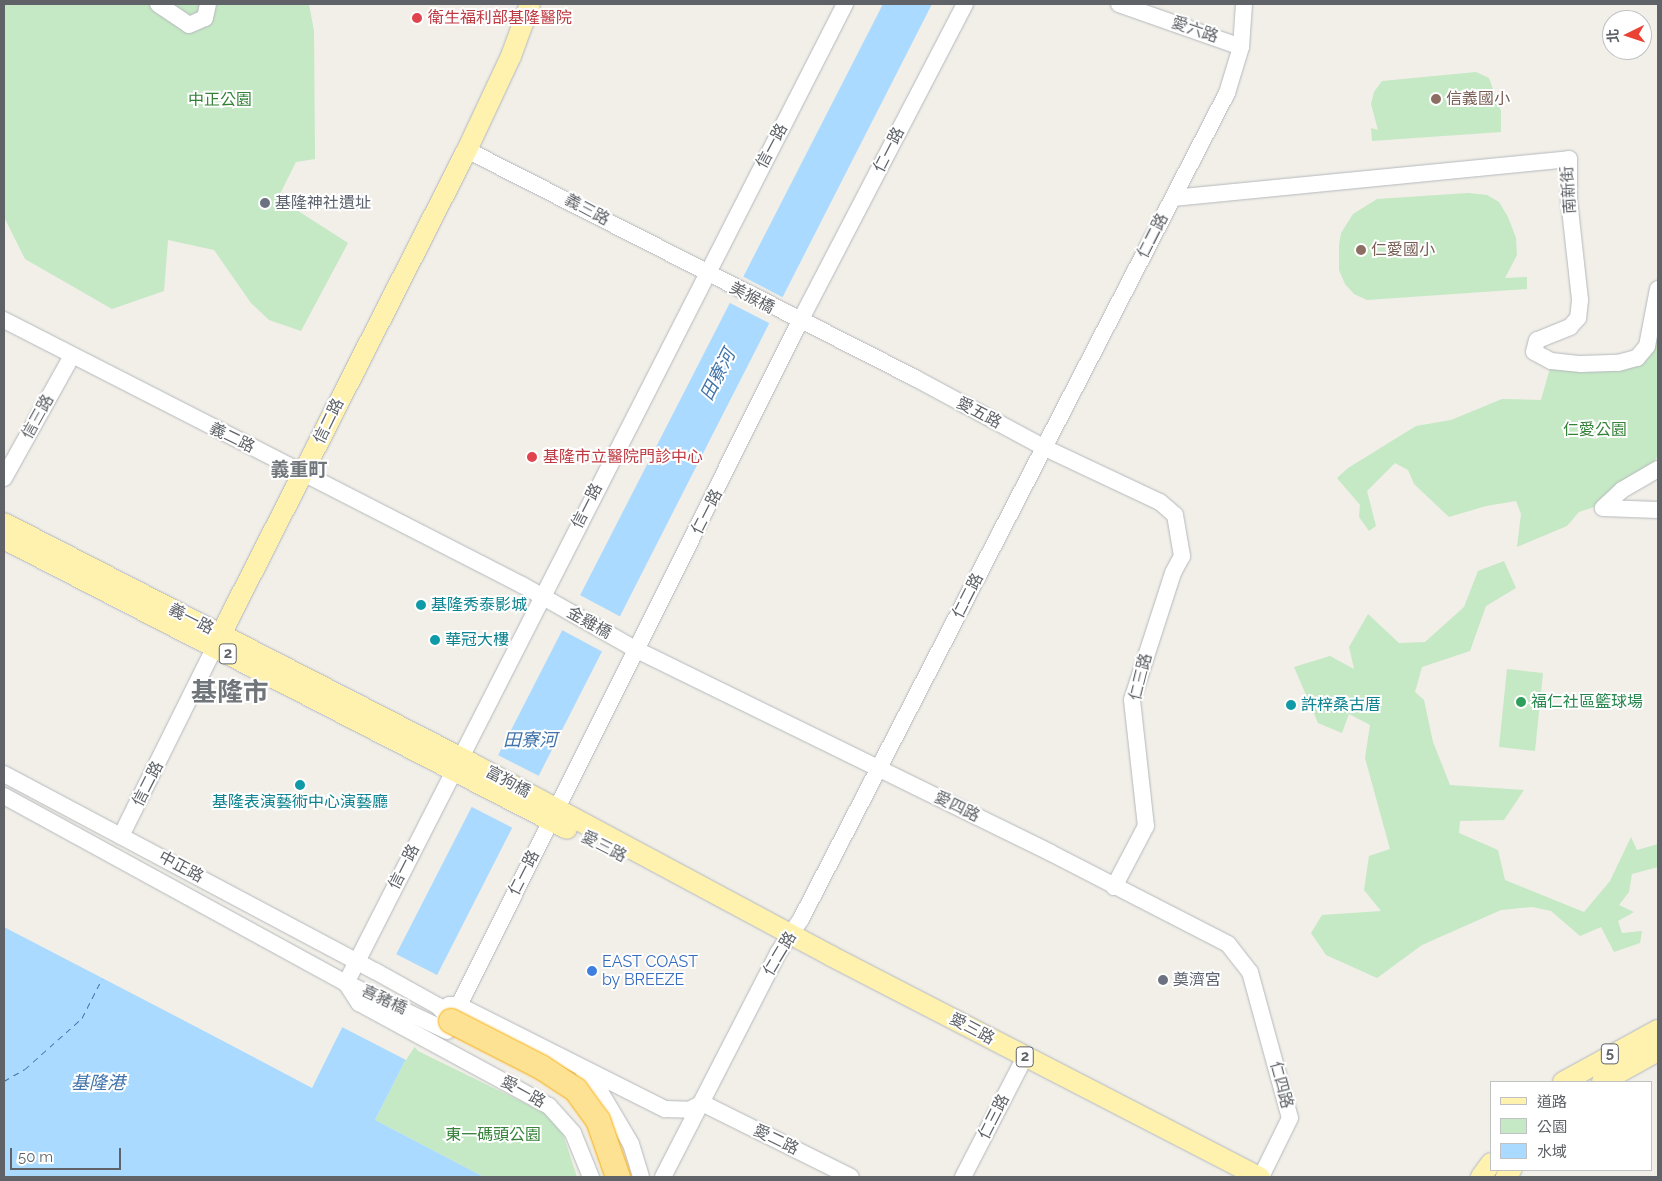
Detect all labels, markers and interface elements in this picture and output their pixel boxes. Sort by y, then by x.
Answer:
place label: 衛生福利部基隆醫院 [428,8,572,28]
north arrow [1602,10,1652,60]
marker: 衛生福利部基隆醫院 [410,11,424,25]
street label: 愛六路 [1169,13,1221,47]
text: 北 [1605,28,1622,44]
place label: 信義國小 [1446,89,1510,109]
park label: 中正公園 [188,90,252,110]
marker: 信義國小 [1430,93,1442,105]
street label: 信一路 [752,120,792,172]
street label: 仁一路 [870,124,908,176]
street label: 南新街 [1558,165,1580,215]
street label: 義三路 [561,190,613,230]
place label: 基隆神社遺址 [275,193,371,213]
marker: 基隆神社遺址 [259,197,271,209]
street label: 仁二路 [1134,210,1172,262]
place label: 仁愛國小 [1371,240,1435,260]
marker: 仁愛國小 [1355,244,1367,256]
street label: 美猴橋 [726,278,778,318]
water label: 田寮河 [696,346,740,404]
street label: 信三路 [18,391,58,443]
street label: 愛五路 [953,393,1005,433]
street label: 信二路 [310,395,348,447]
street label: 義二路 [206,419,258,457]
park label: 仁愛公園 [1563,420,1627,440]
place label: 基隆市立醫院門診中心 [543,447,703,467]
marker: 基隆市立醫院門診中心 [525,450,539,464]
district label: 義重町 [271,459,327,481]
street label: 信一路 [568,480,606,532]
street label: 仁一路 [688,486,726,538]
street label: 仁二路 [949,570,987,622]
place label: 基隆秀泰影城 [431,595,527,615]
marker: 基隆秀泰影城 [415,599,427,611]
street label: 義一路 [165,600,217,638]
street label: 金雞橋 [563,603,615,643]
place label: 華冠大樓 [445,630,509,650]
marker: 華冠大樓 [429,634,441,646]
road number: 2 [218,642,238,666]
street label: 仁三路 [1126,651,1156,703]
district label: 基隆市 [191,677,269,709]
place label: 福仁社區籃球場 [1531,692,1643,712]
place label: 許梓桑古厝 [1301,695,1381,715]
marker: 福仁社區籃球場 [1515,696,1527,708]
marker: 許梓桑古厝 [1285,699,1297,711]
water label: 田寮河 [503,729,557,751]
street label: 信二路 [129,758,167,810]
street label: 富狗橋 [482,762,534,802]
marker: 基隆表演藝術中心演藝廳 [294,779,306,791]
street label: 愛四路 [931,788,983,826]
place label: 基隆表演藝術中心演藝廳 [212,792,388,812]
street label: 愛三路 [578,828,630,866]
street label: 信一路 [385,841,423,893]
street label: 中正路 [155,847,207,887]
street label: 仁一路 [505,847,543,899]
street label: 仁二路 [759,928,801,980]
place label: EAST COAST by BREEZE [602,952,698,990]
marker: EAST COAST by BREEZE [586,965,598,977]
place label: 奠濟宮 [1173,970,1221,990]
marker: 奠濟宮 [1157,974,1169,986]
street label: 喜豬橋 [358,981,410,1019]
street label: 愛三路 [946,1009,998,1049]
road number: 5 [1600,1042,1620,1066]
road number: 2 [1015,1044,1035,1070]
street label: 仁四路 [1266,1059,1296,1111]
water label: 基隆港 [71,1072,125,1094]
street label: 愛一路 [497,1072,549,1112]
legend [1490,1081,1652,1171]
street label: 仁三路 [975,1091,1013,1143]
text: 道路 [1537,1093,1567,1111]
text: 公園 [1537,1118,1567,1136]
street label: 愛二路 [750,1121,802,1159]
park label: 東一碼頭公園 [445,1125,541,1145]
scale bar [12,1138,124,1170]
text: 水域 [1537,1143,1567,1161]
text: 50 m [18,1148,53,1166]

